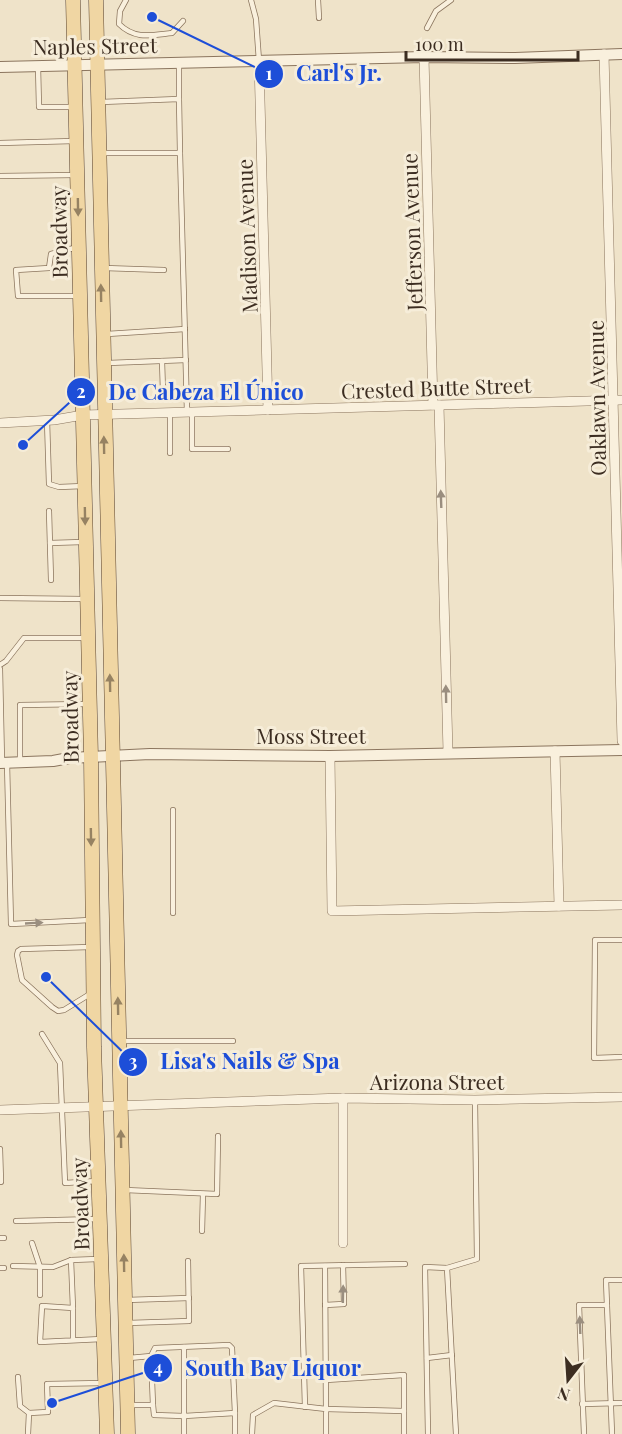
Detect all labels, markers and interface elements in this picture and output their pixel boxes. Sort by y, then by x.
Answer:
scale bar [406,24,578,62]
street label: Naples Street [33,30,158,60]
text: 100 m [415,32,464,56]
callout: Carl's Jr. [254,54,394,94]
text: Carl's Jr. [296,57,382,87]
text: 1 [266,61,273,85]
street label: Jefferson Avenue [394,153,428,312]
street label: Madison Avenue [229,158,263,314]
street label: Broadway [43,185,73,279]
one-way arrow [73,198,83,217]
one-way arrow [97,284,106,303]
street label: Oaklawn Avenue [581,320,611,476]
street label: Crested Butte Street [340,370,532,404]
callout: De Cabeza El Único [66,372,316,412]
text: De Cabeza El Único [108,376,304,406]
text: 2 [76,379,86,403]
one-way arrow [100,435,109,454]
one-way arrow [437,489,446,508]
one-way arrow [80,506,90,525]
street label: Broadway [54,670,84,764]
one-way arrow [106,673,115,692]
one-way arrow [442,684,451,703]
street label: Moss Street [256,721,366,749]
one-way arrow [87,827,96,846]
one-way arrow [25,918,44,927]
one-way arrow [113,997,123,1016]
callout: Lisa's Nails & Spa [118,1042,351,1082]
text: Lisa's Nails & Spa [160,1045,340,1075]
text: 3 [129,1049,138,1073]
street label: Arizona Street [369,1067,505,1095]
one-way arrow [117,1129,126,1148]
street label: Broadway [63,1157,95,1251]
one-way arrow [119,1253,129,1272]
one-way arrow [339,1284,348,1303]
one-way arrow [575,1315,584,1334]
callout: South Bay Liquor [143,1348,373,1388]
north arrow [538,1350,598,1410]
text: South Bay Liquor [185,1352,362,1382]
text: 4 [153,1355,163,1379]
text: N [554,1383,572,1407]

